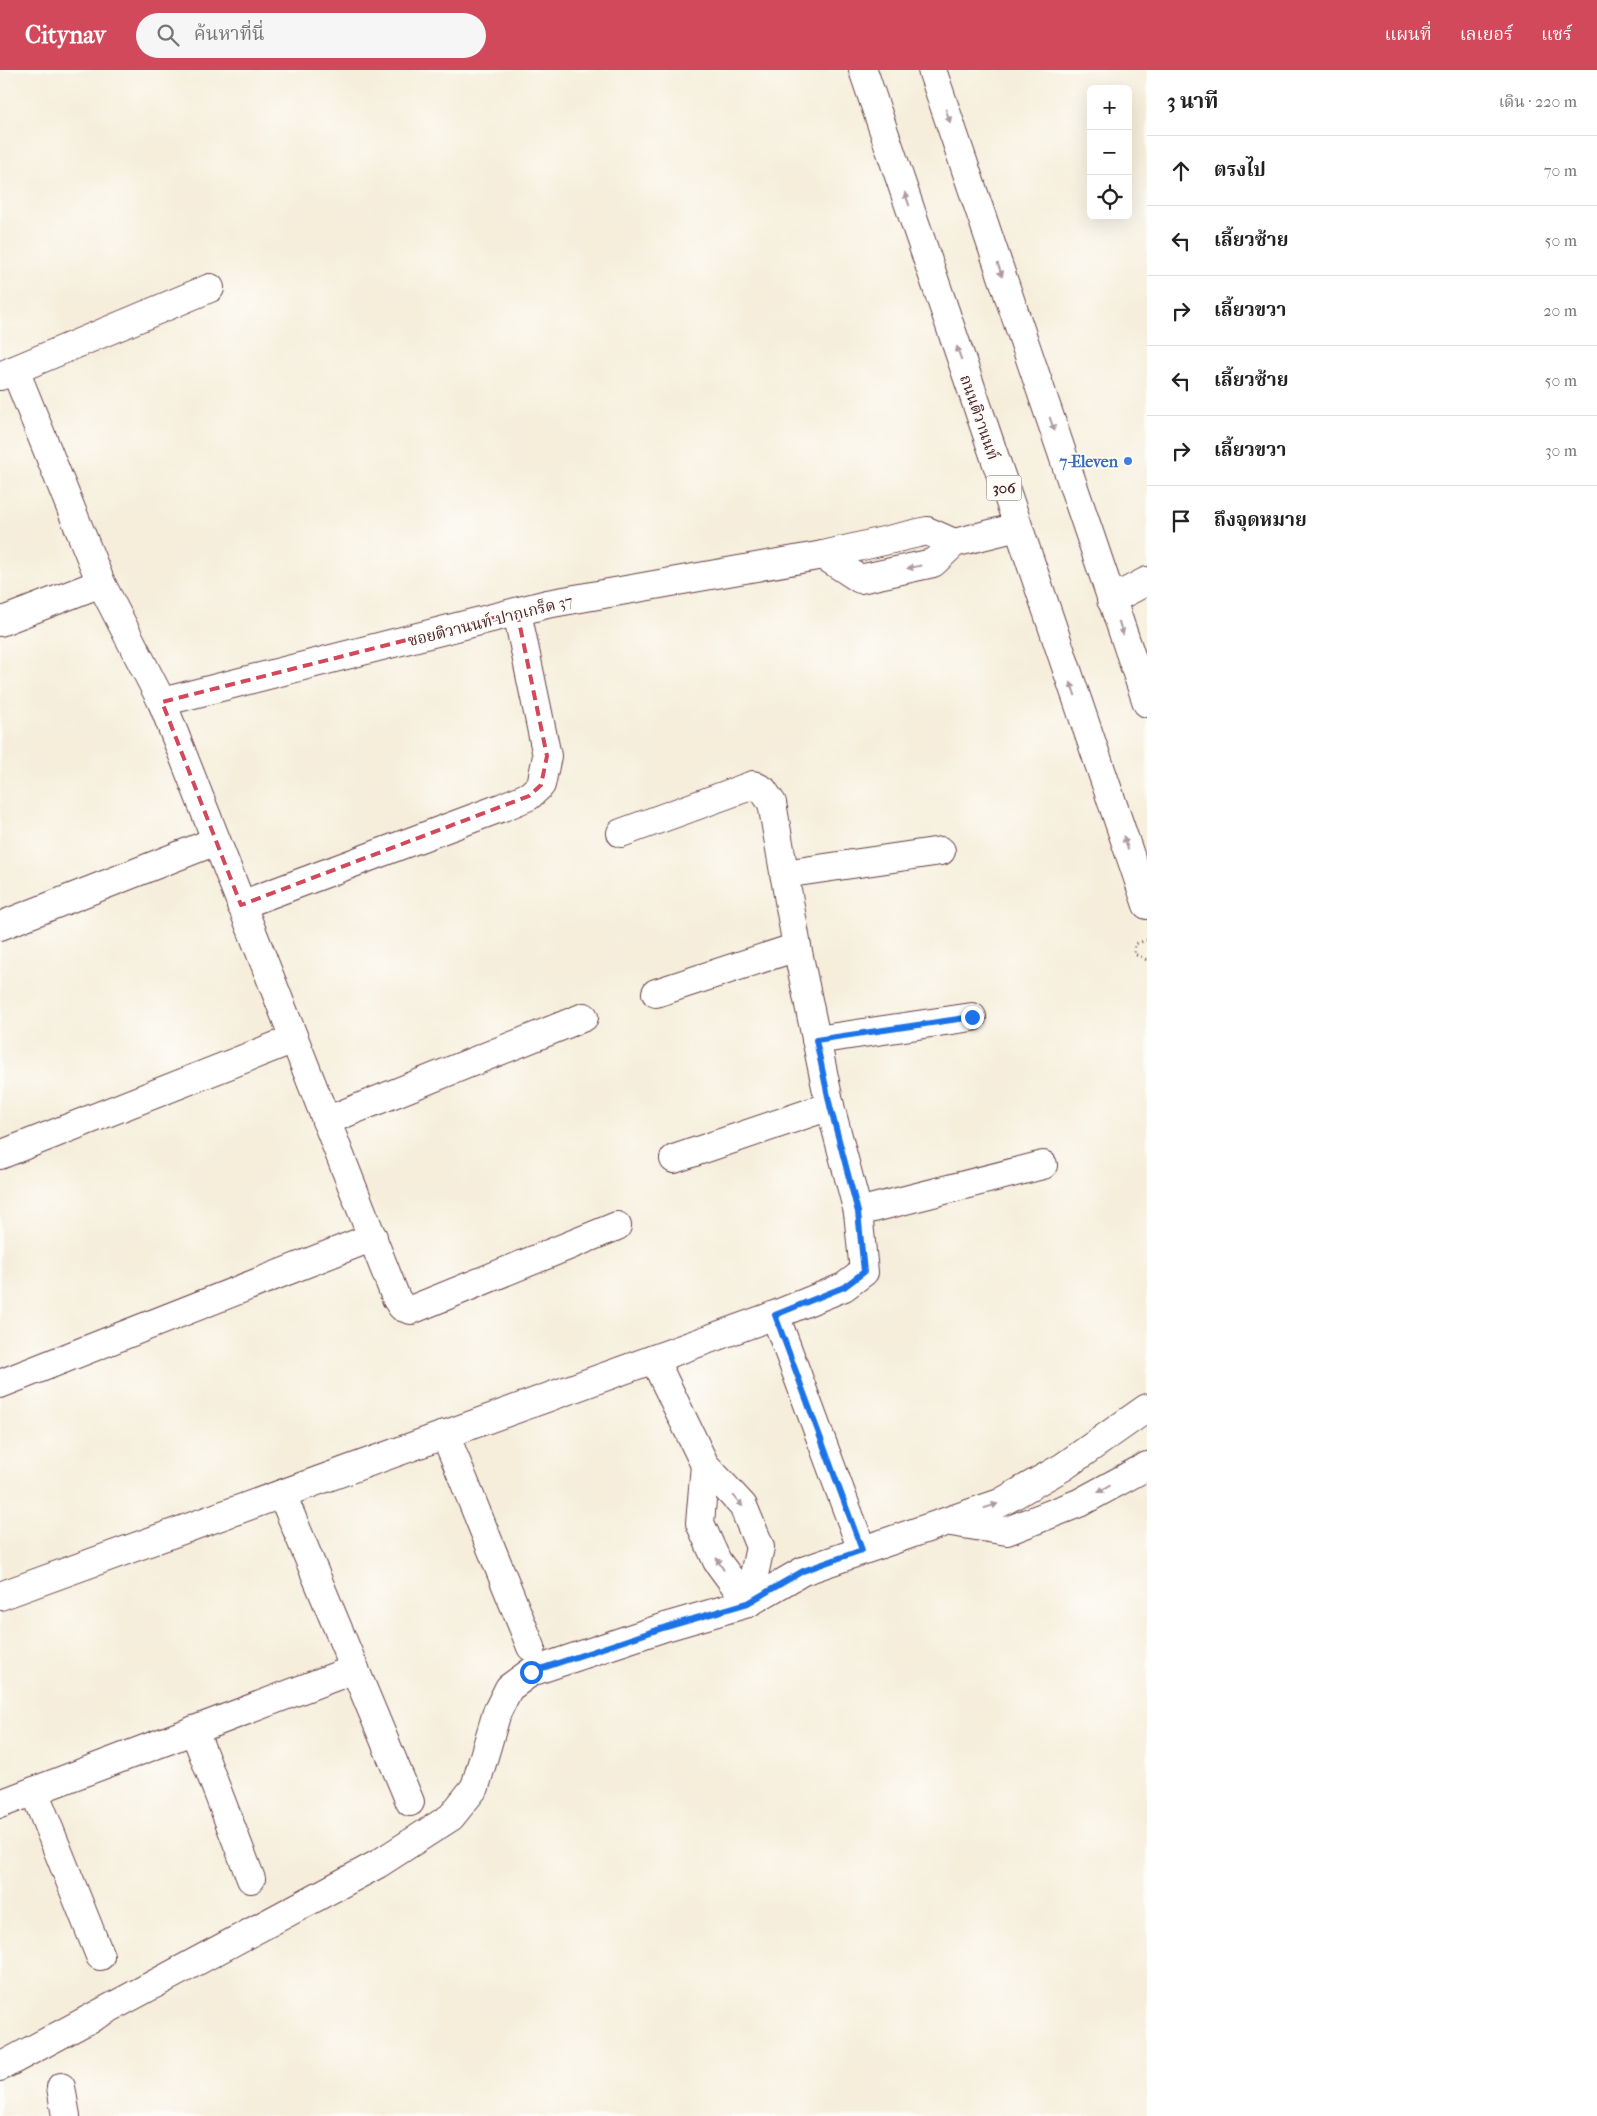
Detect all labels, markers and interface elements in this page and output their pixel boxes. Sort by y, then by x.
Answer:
search box [136,13,486,58]
text: Citynav [25,21,106,49]
icon: search [154,21,182,49]
text: ค้นหาที่นี่ [194,23,265,45]
text: แผนที่ [1384,24,1432,45]
text: เลเยอร์ [1460,24,1513,45]
text: แชร์ [1541,24,1572,45]
map controls [1087,85,1132,220]
button: + [1087,85,1132,130]
text: 3 นาที [1167,89,1219,113]
text: เดิน · 220 m [1499,92,1577,111]
one-way arrow [944,109,952,124]
button: − [1087,130,1132,175]
icon: ahead [1167,157,1195,185]
text: ตรงไป [1214,159,1266,181]
text: 70 m [1544,161,1577,180]
button: locate [1087,175,1132,220]
one-way arrow [903,191,910,206]
icon: left [1167,227,1195,255]
text: เลี้ยวซ้าย [1214,229,1288,251]
text: 50 m [1545,231,1577,250]
one-way arrow [996,263,1004,278]
icon: right [1167,297,1195,325]
text: เลี้ยวขวา [1214,299,1286,321]
text: 20 m [1543,301,1577,320]
one-way arrow [954,345,962,360]
icon: left [1167,367,1195,395]
text: เลี้ยวซ้าย [1214,369,1288,391]
text: 50 m [1545,371,1577,390]
street label: ถนนติวานนท์ [956,372,1003,462]
one-way arrow [1048,417,1056,432]
icon: right [1167,437,1195,465]
text: เลี้ยวขวา [1214,439,1286,461]
text: 30 m [1545,441,1577,460]
place label: 7-Eleven [1058,452,1119,471]
marker: 7-Eleven [1122,455,1134,467]
road number: 306 [986,476,1022,500]
icon: arrive [1167,507,1195,535]
text: ถึงจุดหมาย [1214,509,1307,531]
one-way arrow [906,563,921,571]
street label: ซอยติวานนท์-ปากเกร็ด 37 [406,591,575,650]
one-way arrow [1118,620,1125,635]
one-way arrow [1069,681,1077,696]
one-way arrow [1121,835,1129,850]
route end [961,1006,984,1029]
one-way arrow [1097,1485,1112,1493]
one-way arrow [732,1494,743,1507]
one-way arrow [984,1502,999,1510]
one-way arrow [715,1557,725,1570]
route start [520,1661,543,1684]

